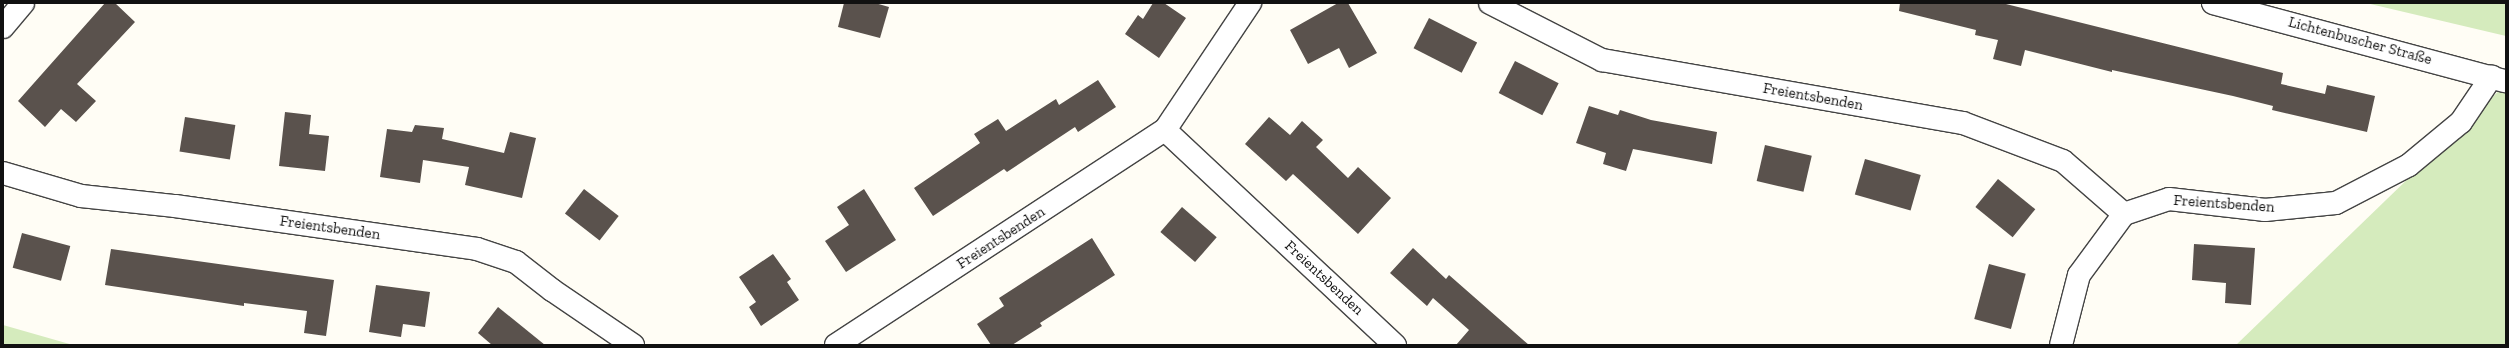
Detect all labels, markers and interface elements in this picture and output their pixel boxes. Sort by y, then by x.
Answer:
street label: Lichtenbuscher Straße [2286,13,2434,69]
street label: Freientsbenden [1762,79,1864,115]
street label: Freientsbenden [2173,191,2275,217]
street label: Freientsbenden [954,203,1048,273]
street label: Freientsbenden [279,212,381,244]
street label: Freientsbenden [1281,237,1367,319]

